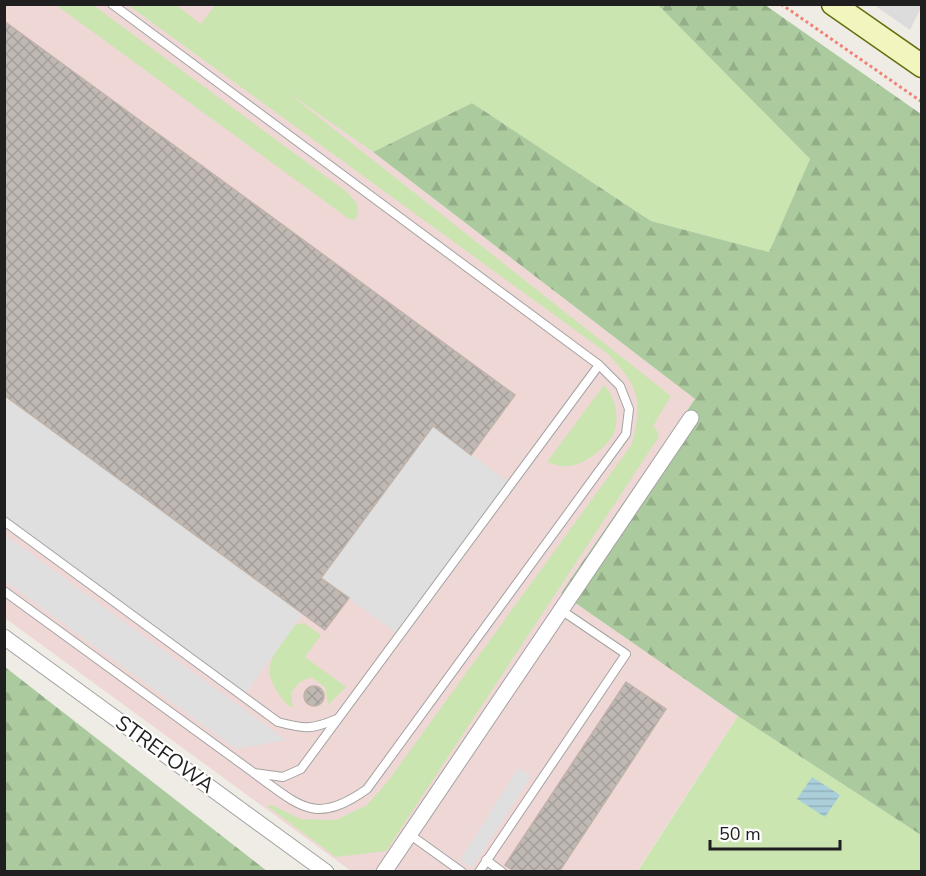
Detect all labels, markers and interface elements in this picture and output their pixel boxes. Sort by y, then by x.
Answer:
street label: STREFOWA [110,709,220,799]
scale bar [710,813,840,851]
text: 50 m [719,822,761,846]

